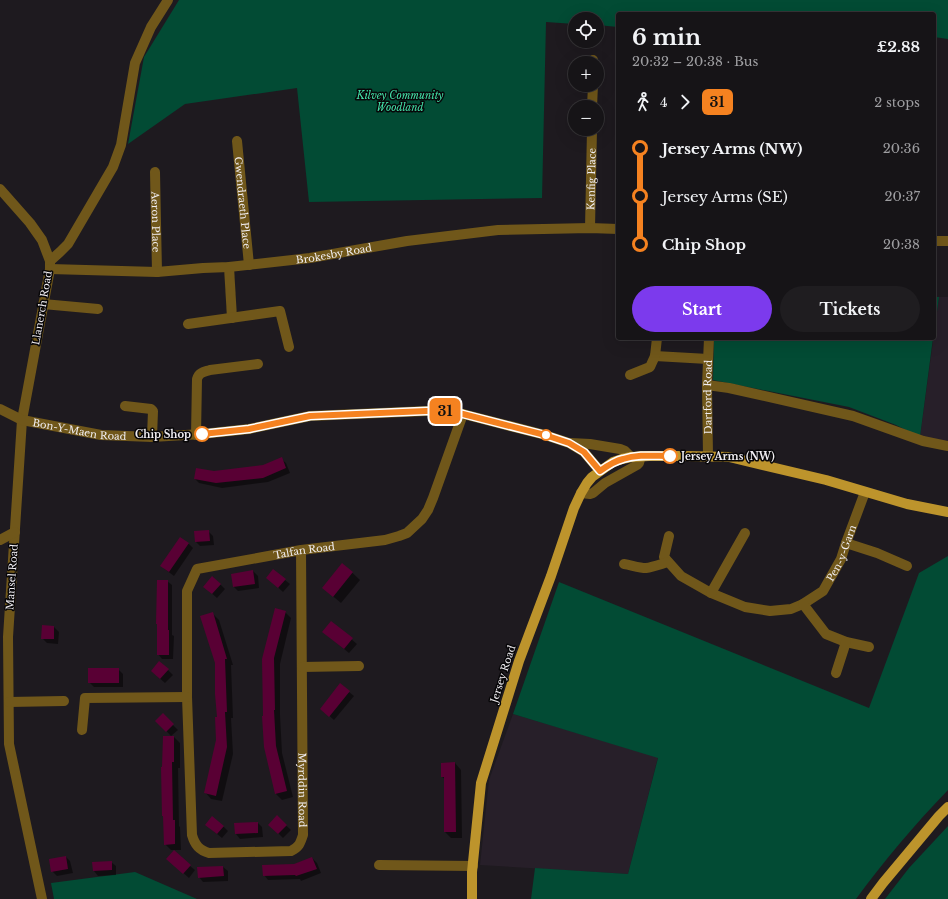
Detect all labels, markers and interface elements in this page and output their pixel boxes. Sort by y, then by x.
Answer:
map controls [568,12,604,136]
button: locate [568,12,604,48]
text: 6 min [632,24,701,51]
text: £2.88 [877,37,920,56]
text: 20:32 – 20:38 · Bus [632,53,758,70]
button: + [568,56,604,92]
park label: Kilvey Community Woodland [356,89,444,114]
icon: walk [632,91,654,113]
icon: forward [674,91,696,113]
text: 31 [710,93,725,111]
text: 4 [660,94,668,111]
text: 2 stops [874,94,920,111]
button: − [568,100,604,136]
text: Jersey Arms (NW) [662,139,802,158]
text: 20:36 [883,140,920,157]
street label: Kenfig Place [584,147,598,210]
street label: Gwendraeth Place [232,156,254,250]
text: Jersey Arms (SE) [662,187,788,206]
text: 20:37 [884,188,920,205]
street label: Aeron Place [149,190,163,253]
text: Chip Shop [662,235,746,254]
text: 20:38 [883,236,920,253]
street label: Brokesby Road [295,241,373,266]
street label: Llanerch Road [29,270,55,346]
button: Start [632,286,772,332]
button: Tickets [780,286,920,332]
street label: Dartford Road [700,359,715,434]
line badge: 31 [427,398,463,424]
text: 31 [437,402,453,420]
street label: Bon-Y-Maen Road [32,416,127,443]
marker: Chip Shop [194,426,210,442]
place label: Chip Shop [135,428,191,441]
unlabelled marker [540,429,552,441]
marker: Jersey Arms (NW) [662,448,678,464]
place label: Jersey Arms (NW) [679,450,775,463]
street label: Pen-y-Garn [823,523,859,584]
street label: Talfan Road [273,539,336,561]
street label: Mansel Road [3,543,21,611]
street label: Jersey Road [487,643,519,706]
street label: Myrddin Road [296,752,309,828]

